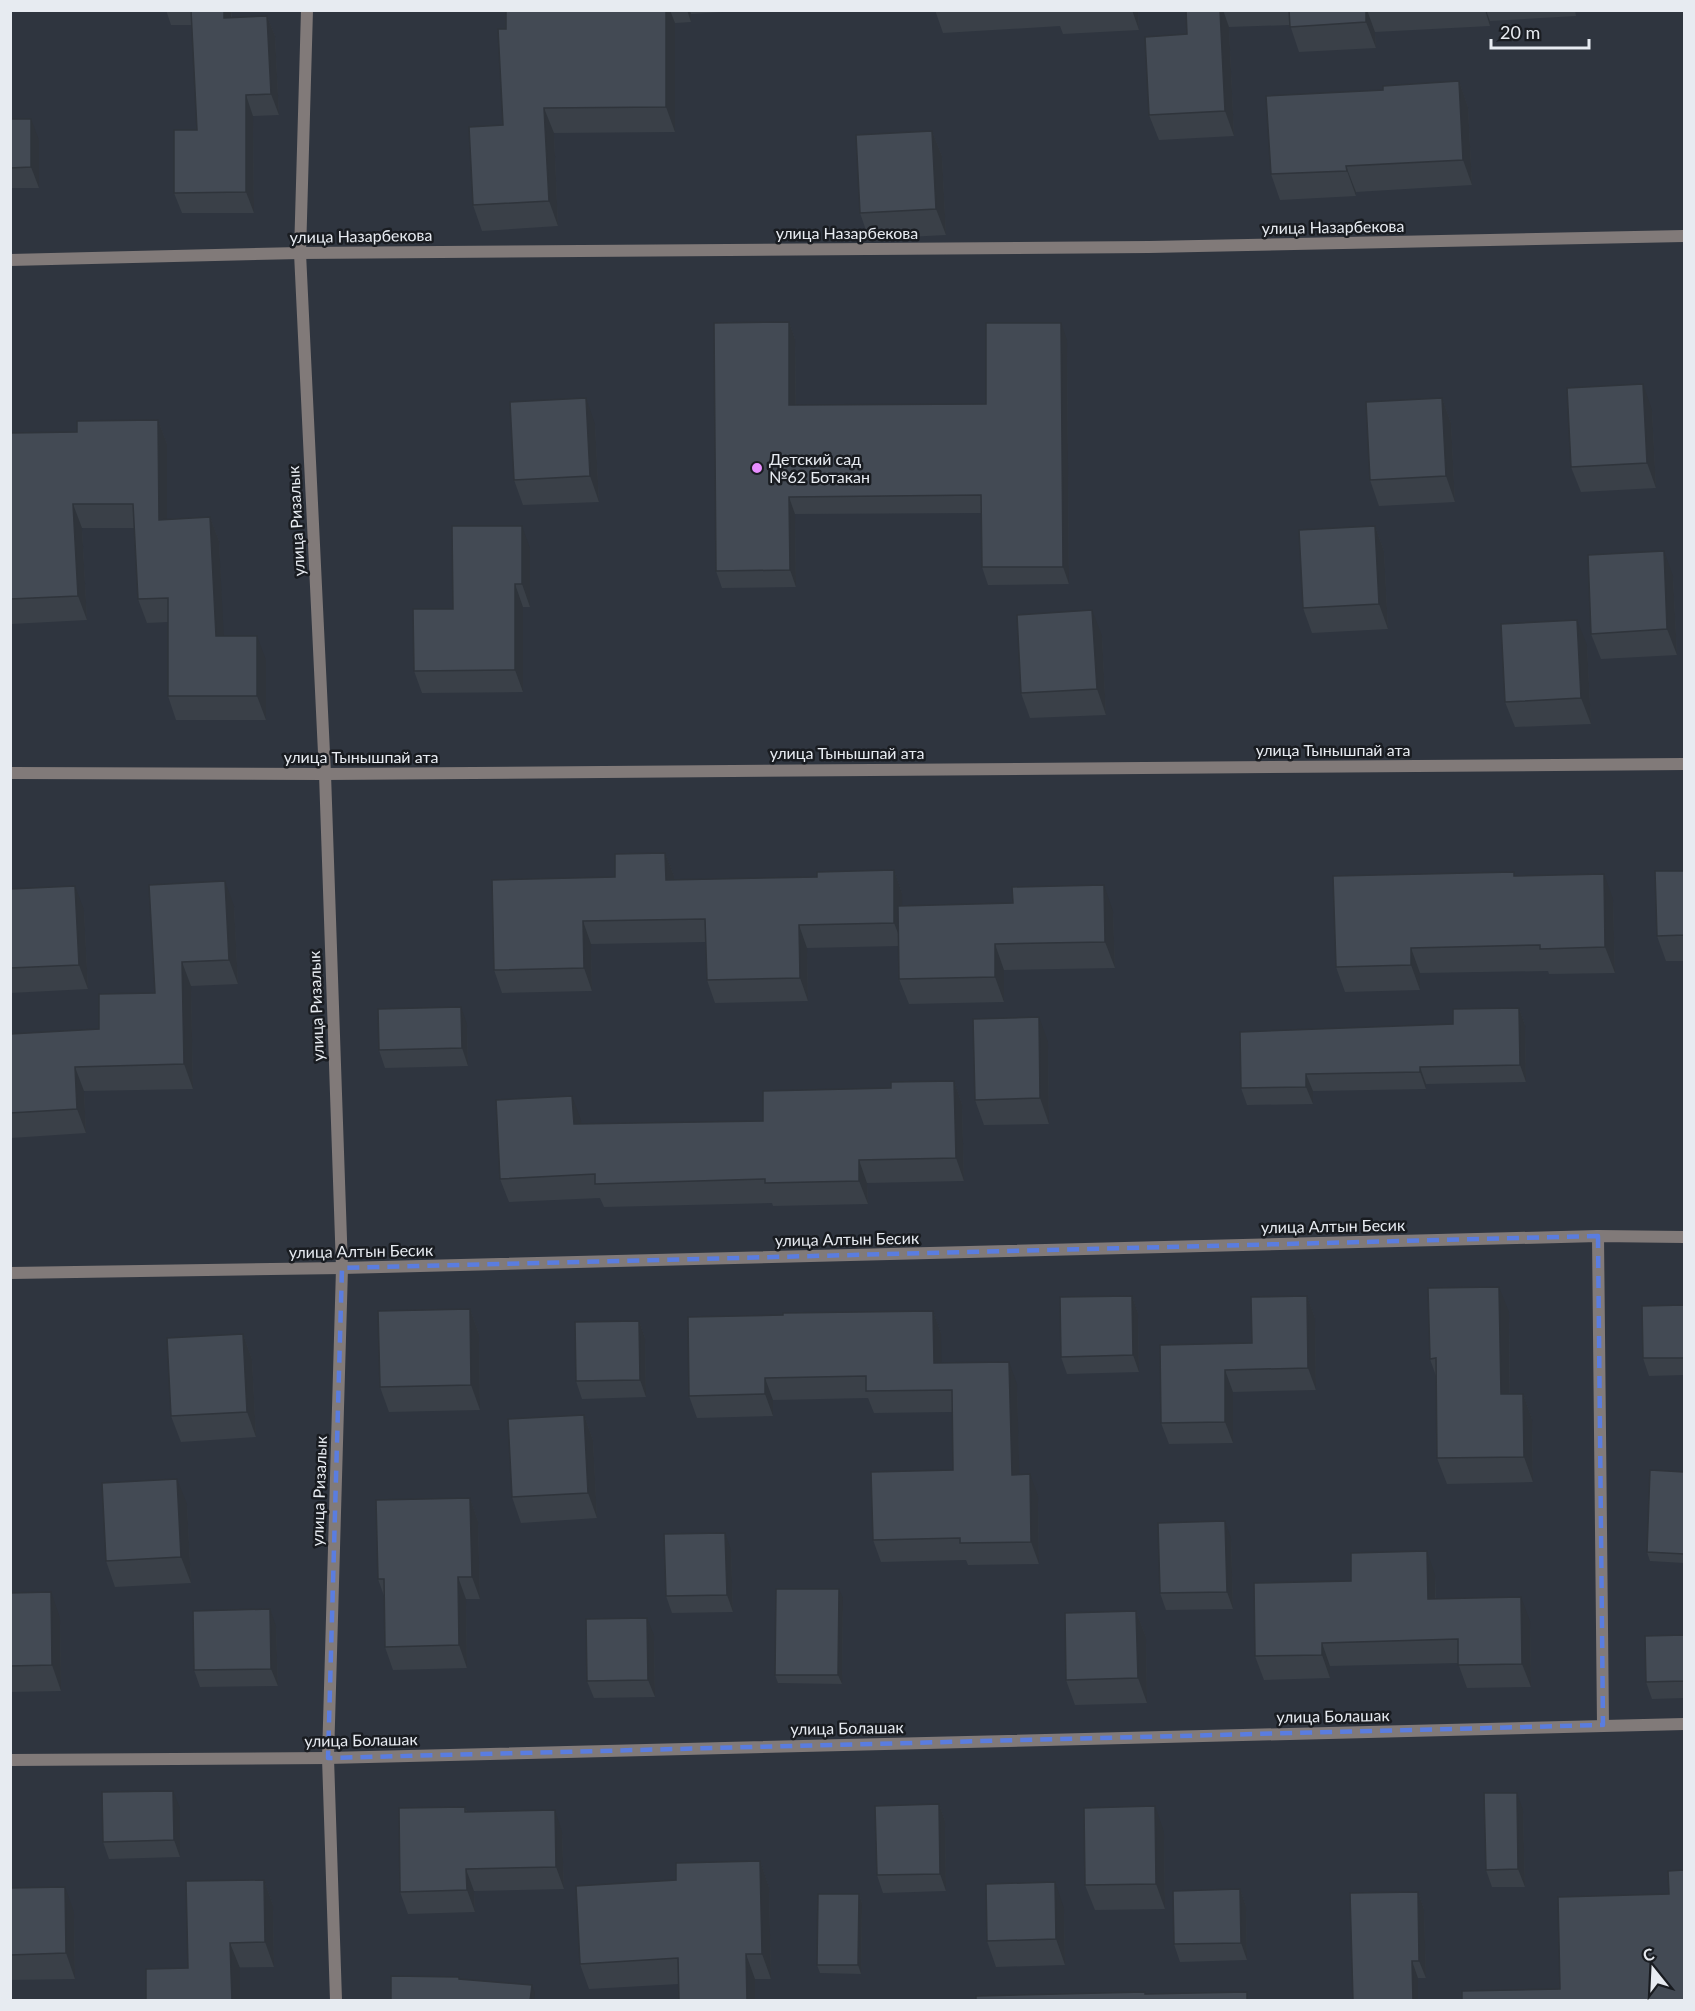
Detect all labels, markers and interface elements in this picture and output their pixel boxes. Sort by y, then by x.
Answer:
scale bar [1491,12,1588,50]
text: 20 m [1500,21,1540,43]
street label: улица Назарбекова [1262,216,1404,237]
street label: улица Назарбекова [776,223,918,242]
street label: улица Назарбекова [290,225,432,246]
place label: Детский сад №62 Ботакан [769,449,870,486]
marker: Детский сад №62 Ботакан [750,461,764,475]
street label: улица Ризалык [283,465,308,577]
street label: улица Тынышпай ата [1256,740,1410,759]
street label: улица Тынышпай ата [770,743,924,762]
street label: улица Тынышпай ата [284,747,438,766]
street label: улица Ризалык [304,950,327,1062]
street label: улица Алтын Бесик [1261,1215,1406,1236]
street label: улица Алтын Бесик [775,1228,920,1249]
street label: улица Алтын Бесик [289,1240,434,1261]
street label: улица Ризалык [307,1435,330,1547]
street label: улица Болашак [1276,1705,1390,1726]
street label: улица Болашак [790,1717,904,1738]
street label: улица Болашак [304,1729,418,1750]
north arrow [1623,1939,1683,1999]
text: С [1640,1943,1657,1965]

